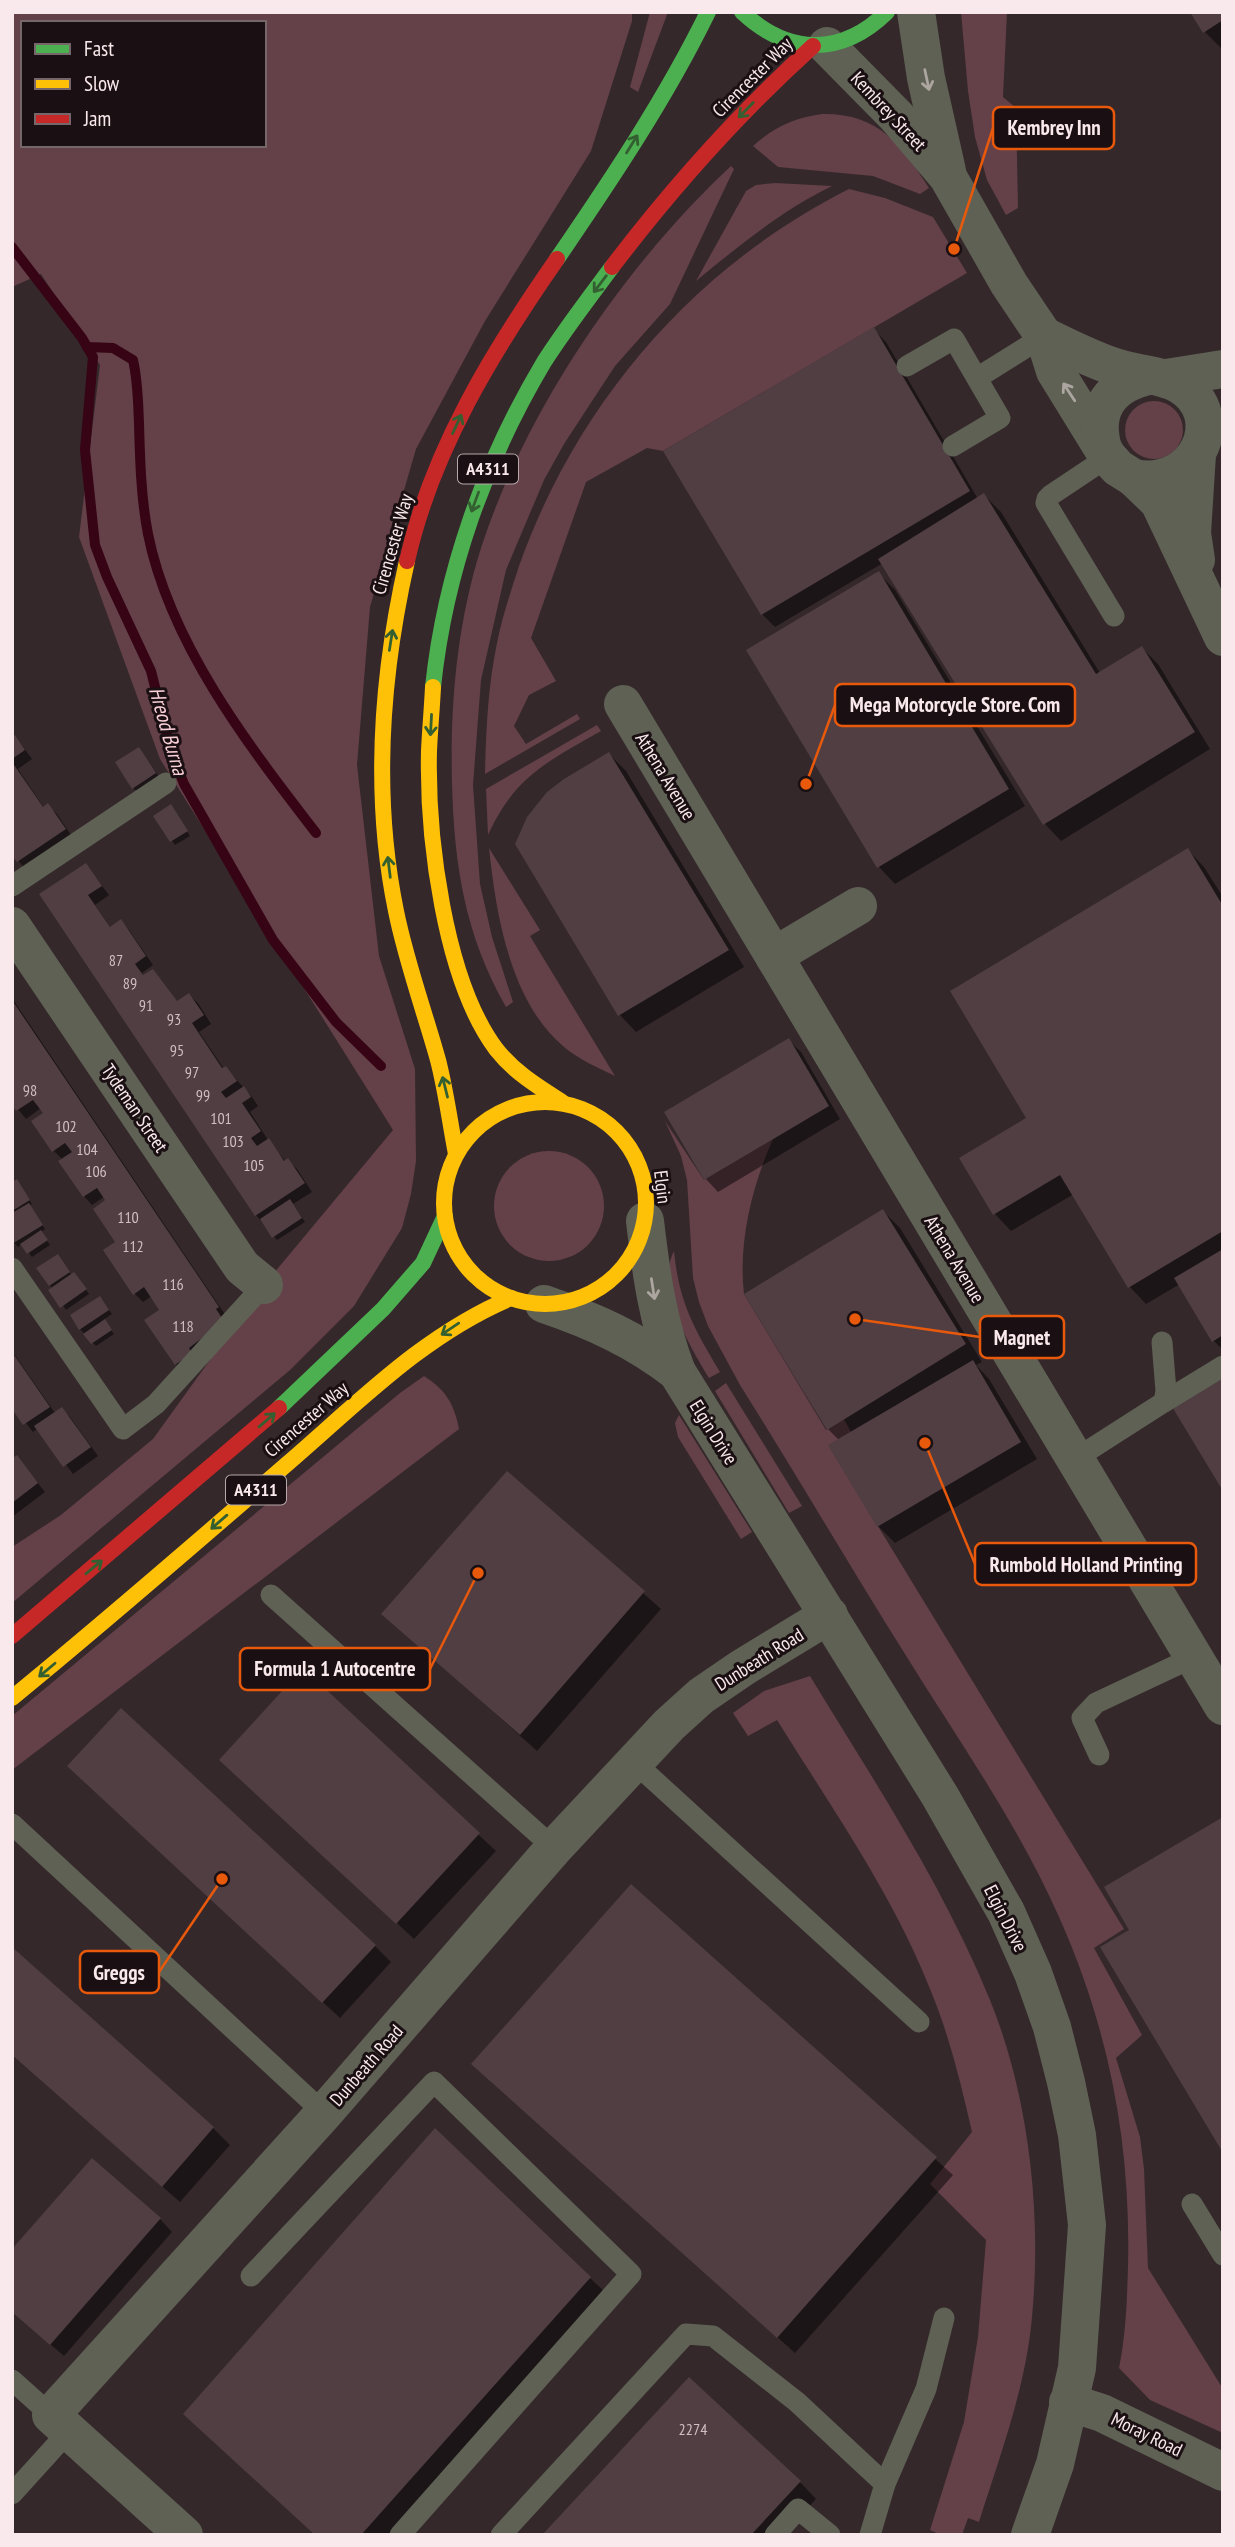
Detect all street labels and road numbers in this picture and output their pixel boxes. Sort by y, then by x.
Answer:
street label: Cirencester Way [707,31,798,122]
street label: Kembrey Street [846,66,932,156]
road number: A4311 [458,454,518,484]
street label: Cirencester Way [366,490,418,597]
street label: Athena Avenue [631,728,702,824]
street label: Tydeman Street [97,1059,174,1157]
street label: Elgin [649,1169,677,1205]
street label: Athena Avenue [920,1211,991,1307]
street label: Cirencester Way [259,1375,354,1462]
street label: Elgin Drive [685,1395,743,1469]
road number: A4311 [226,1476,286,1504]
street label: Dunbeath Road [710,1622,808,1696]
street label: Elgin Drive [979,1881,1033,1956]
street label: Dunbeath Road [324,2019,408,2111]
street label: Moray Road [1108,2407,1186,2461]

